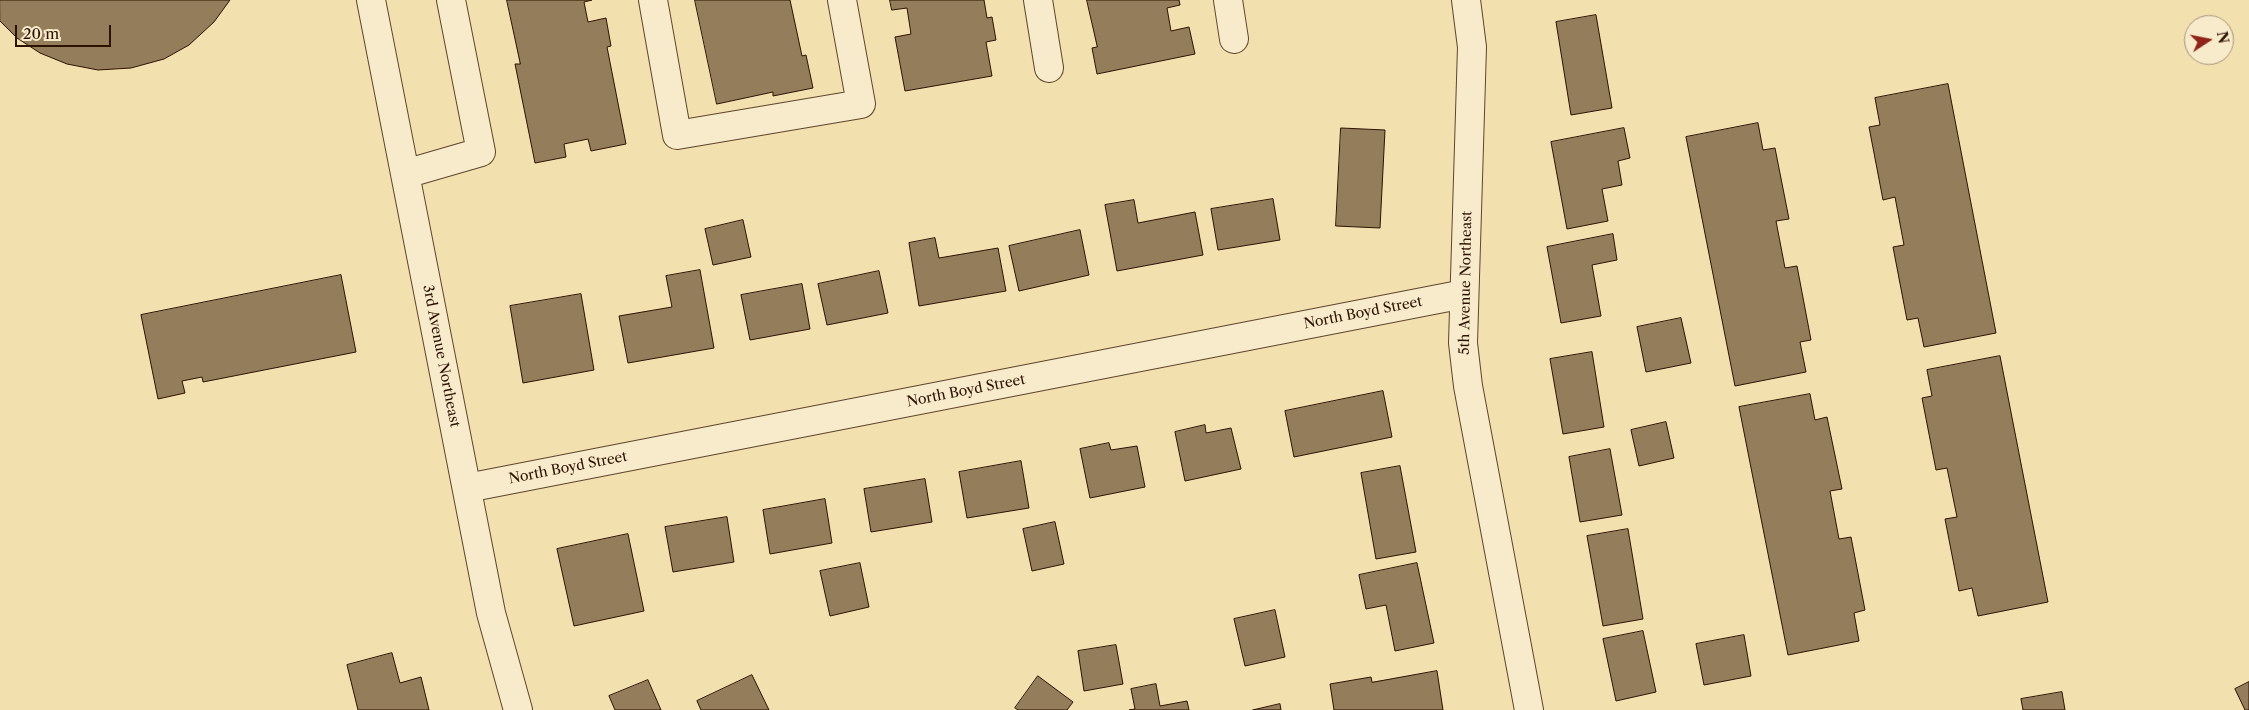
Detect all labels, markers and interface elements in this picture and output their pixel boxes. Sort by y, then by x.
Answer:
scale bar [18,15,114,47]
north arrow [2184,15,2234,65]
text: 20 m [23,24,59,43]
text: N [2213,30,2233,45]
street label: 5th Avenue Northeast [1456,211,1476,355]
street label: 3rd Avenue Northeast [419,283,463,429]
street label: North Boyd Street [1302,293,1424,333]
street label: North Boyd Street [905,371,1027,411]
street label: North Boyd Street [507,448,629,488]

